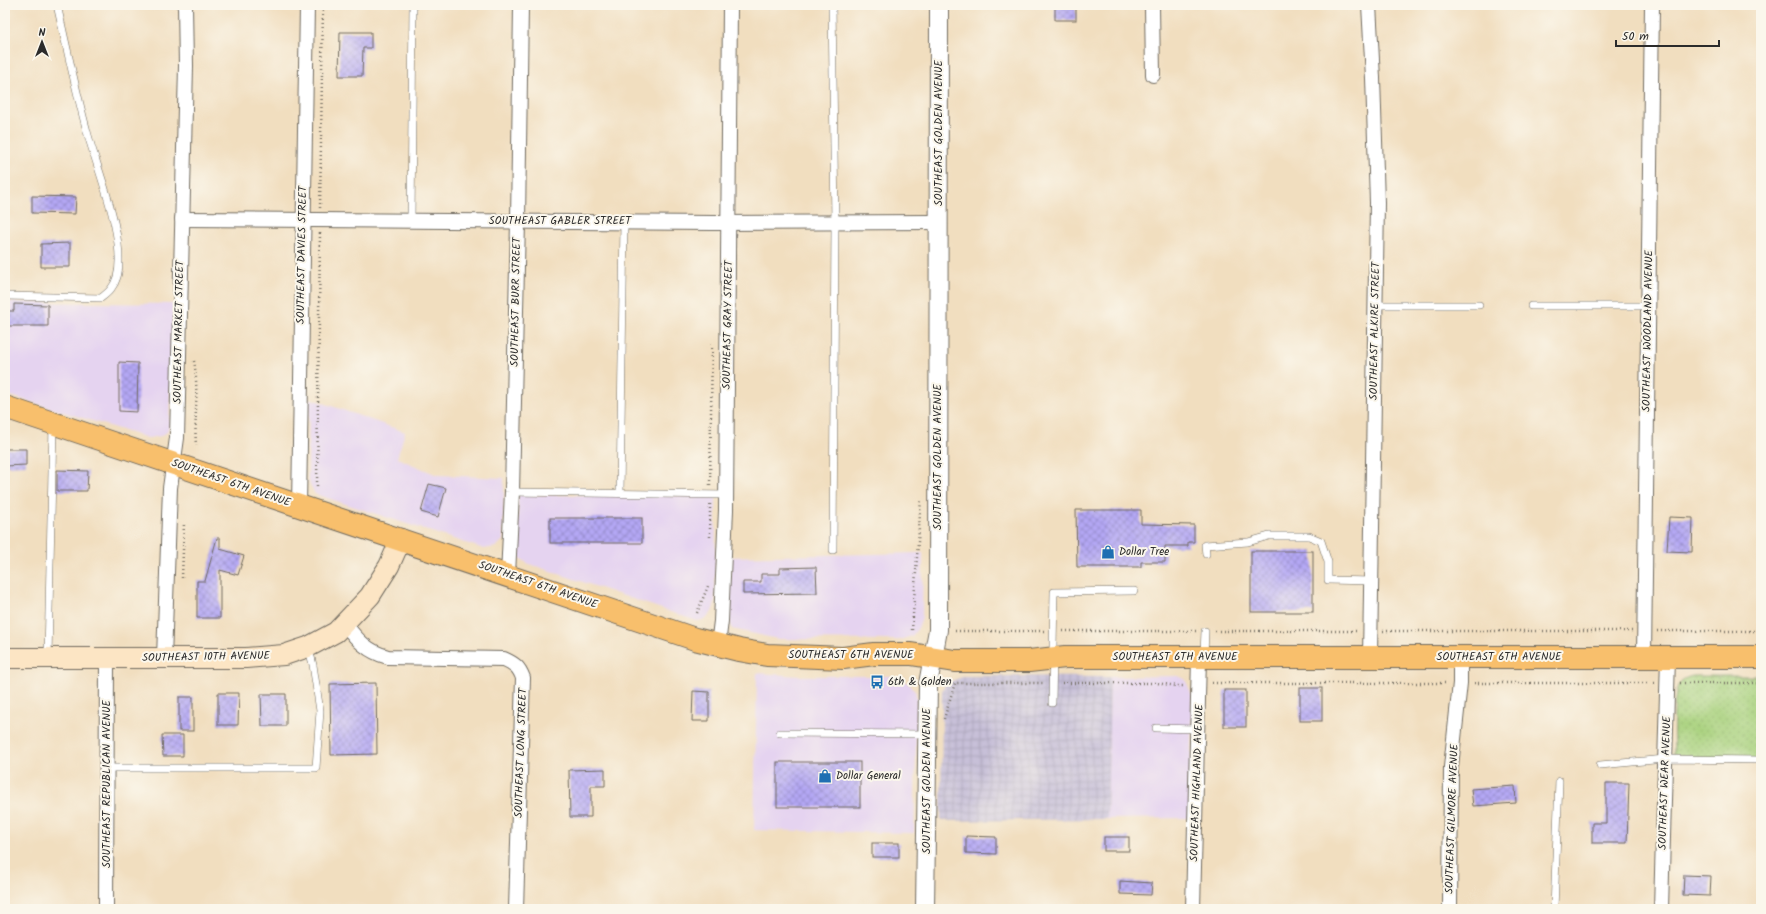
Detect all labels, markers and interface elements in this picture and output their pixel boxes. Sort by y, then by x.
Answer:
north arrow [22,22,62,62]
scale bar [1616,22,1719,48]
text: N [39,24,46,42]
text: 50 m [1622,27,1649,46]
street label: SOUTHEAST GOLDEN AVENUE [930,59,948,206]
street label: SOUTHEAST DAVIES STREET [292,185,312,324]
street label: SOUTHEAST GABLER STREET [489,212,632,230]
street label: SOUTHEAST BURR STREET [506,236,526,367]
street label: SOUTHEAST WOODLAND AVENUE [1638,249,1658,412]
street label: SOUTHEAST MARKET STREET [169,259,189,404]
street label: SOUTHEAST GRAY STREET [718,259,738,390]
street label: SOUTHEAST ALKIRE STREET [1365,261,1385,400]
street label: SOUTHEAST GOLDEN AVENUE [929,383,947,530]
street label: SOUTHEAST 6TH AVENUE [169,454,294,512]
place label: Dollar Tree [1119,543,1169,561]
shop icon: Dollar Tree [1100,544,1116,560]
street label: SOUTHEAST 6TH AVENUE [476,556,601,614]
street label: SOUTHEAST 6TH AVENUE [789,646,914,664]
street label: SOUTHEAST 10TH AVENUE [142,647,271,667]
street label: SOUTHEAST 6TH AVENUE [1113,648,1238,666]
street label: SOUTHEAST 6TH AVENUE [1437,648,1562,666]
place label: 6th & Golden [888,673,952,691]
bus stop icon: 6th & Golden [869,674,885,690]
street label: SOUTHEAST LONG STREET [510,687,532,818]
street label: SOUTHEAST REPUBLICAN AVENUE [98,699,116,868]
street label: SOUTHEAST HIGHLAND AVENUE [1185,703,1209,862]
street label: SOUTHEAST GOLDEN AVENUE [918,707,936,854]
street label: SOUTHEAST WEAR AVENUE [1654,715,1676,850]
street label: SOUTHEAST GILMORE AVENUE [1440,743,1464,894]
place label: Dollar General [836,767,901,785]
shop icon: Dollar General [817,768,833,784]

